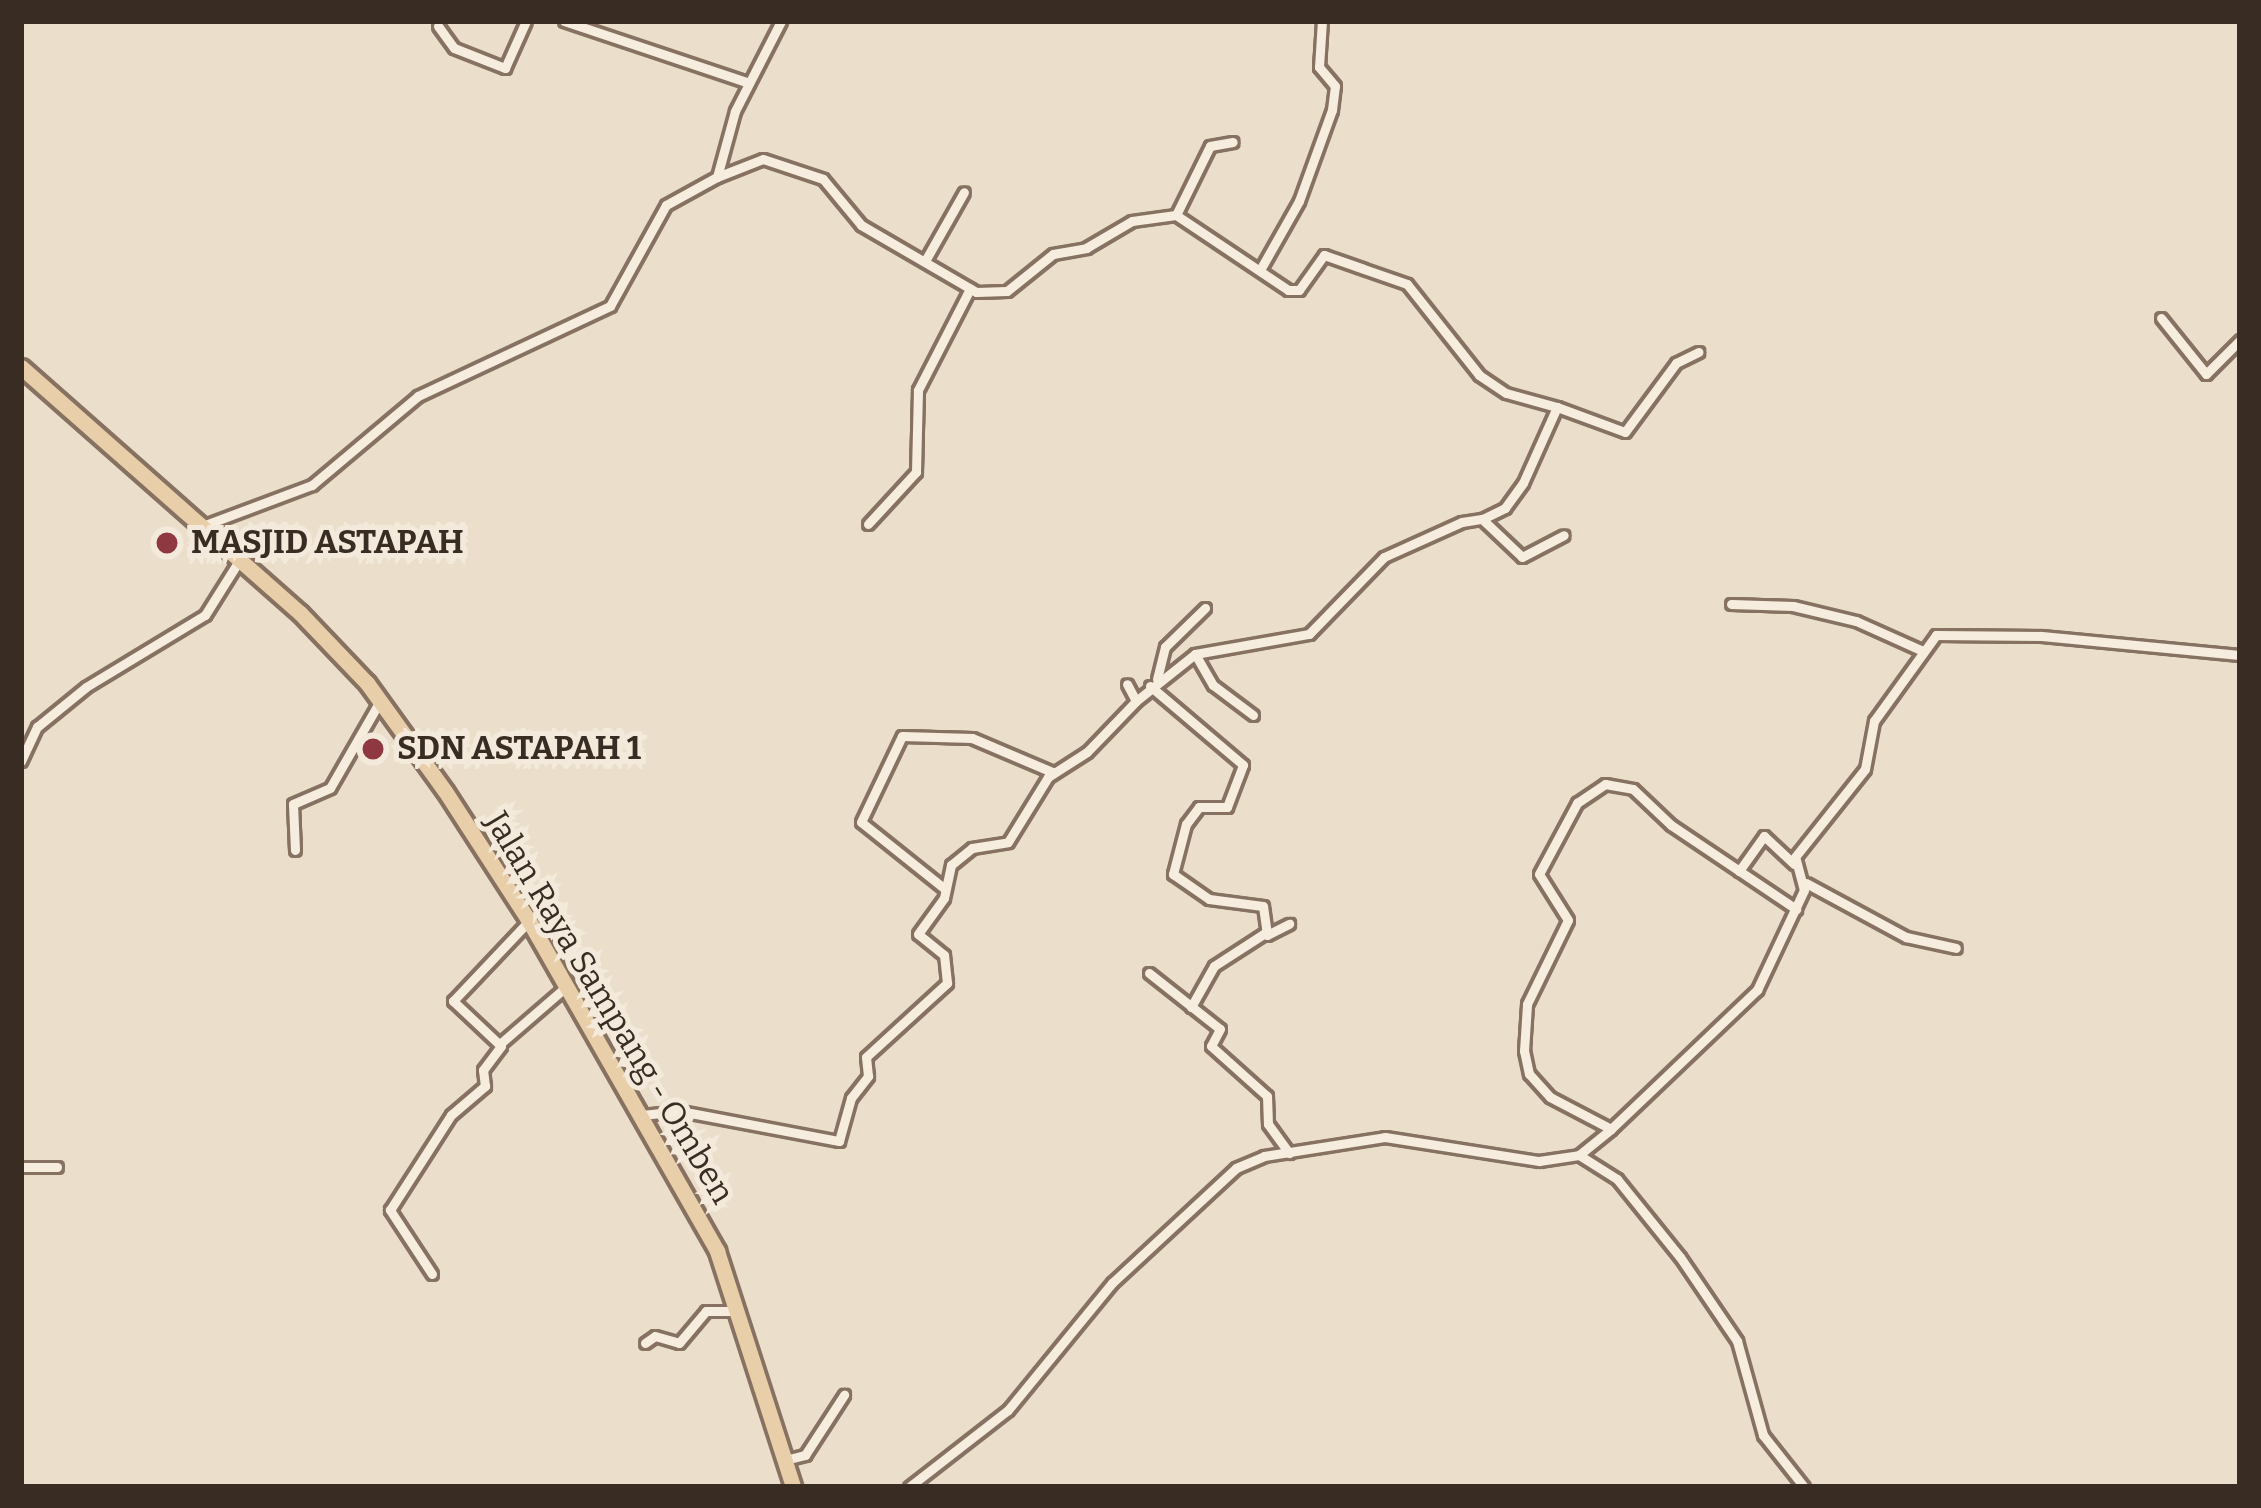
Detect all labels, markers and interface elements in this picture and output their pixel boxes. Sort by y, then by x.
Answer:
place label: MASJID ASTAPAH [191,523,464,563]
marker: MASJID ASTAPAH [154,530,180,556]
place label: SDN ASTAPAH 1 [397,729,641,769]
marker: SDN ASTAPAH 1 [360,736,386,762]
street label: Jalan Raya Sampang - Omben [476,805,742,1211]

